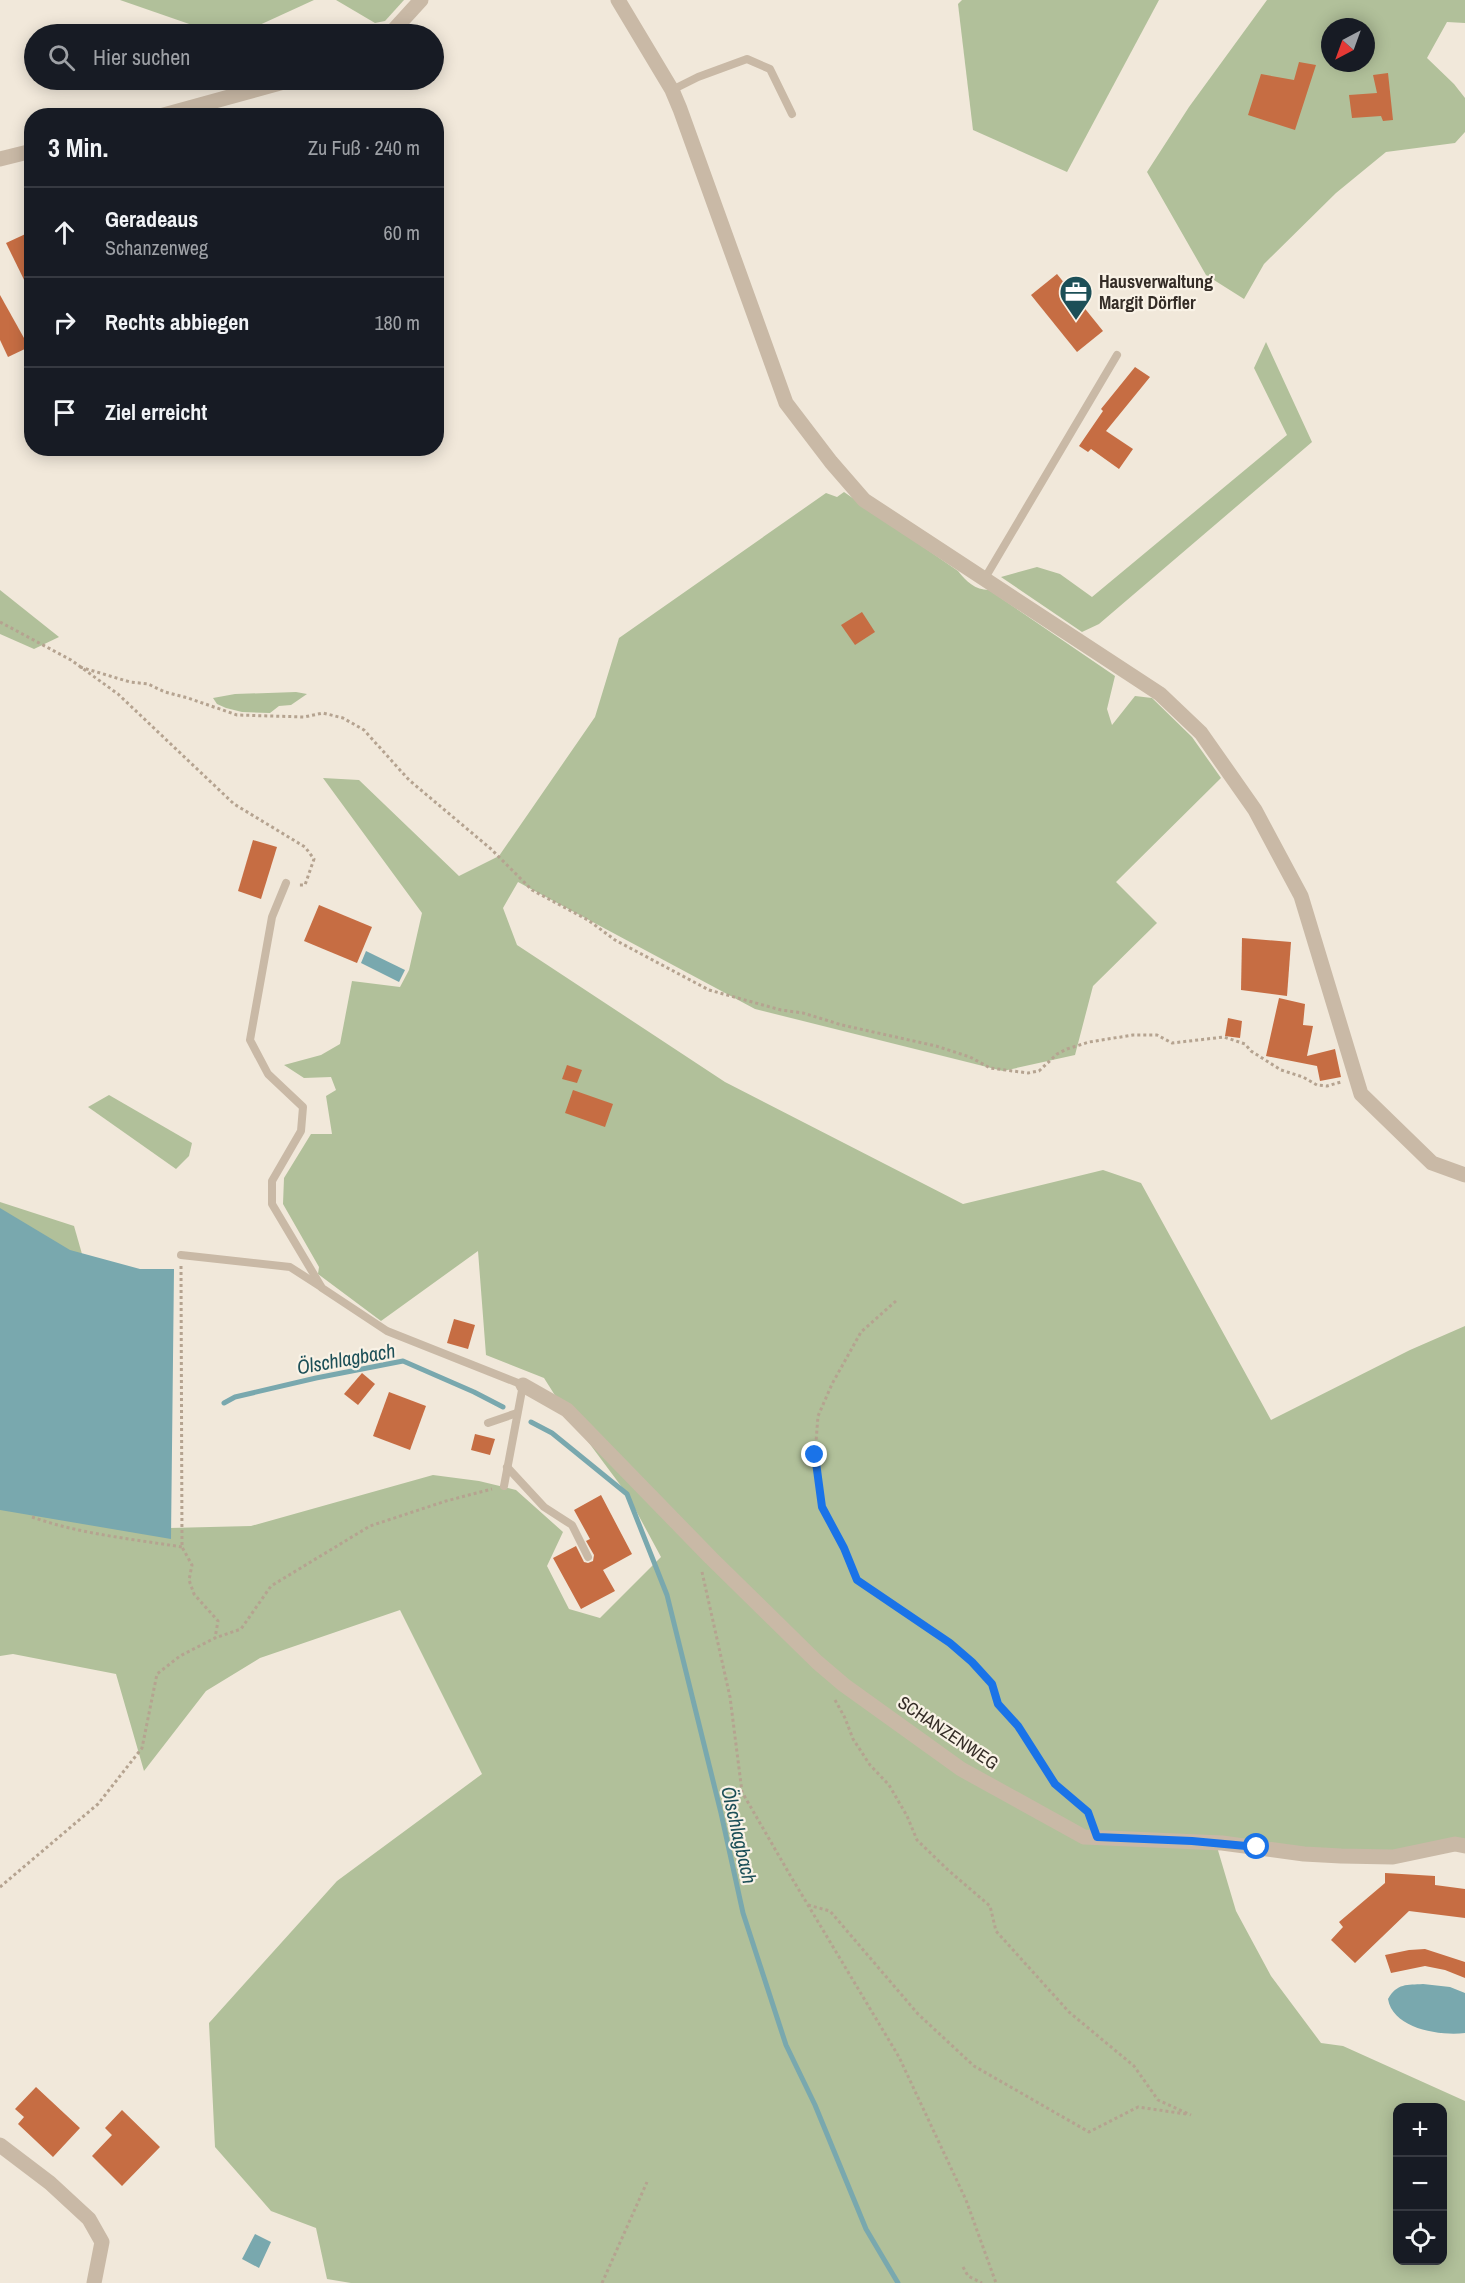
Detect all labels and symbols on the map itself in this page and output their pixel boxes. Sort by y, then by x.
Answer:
north arrow [1321,18,1375,72]
place label: Hausverwaltung Margit Dörfler [1099,269,1213,315]
office icon: Hausverwaltung Margit Dörfler [1058,274,1094,321]
water label: Ölschlagbach [295,1337,397,1380]
route end [801,1441,827,1467]
street label: SCHANZENWEG [893,1690,1004,1776]
water label: Ölschlagbach [715,1783,764,1886]
route start [1243,1833,1269,1859]

